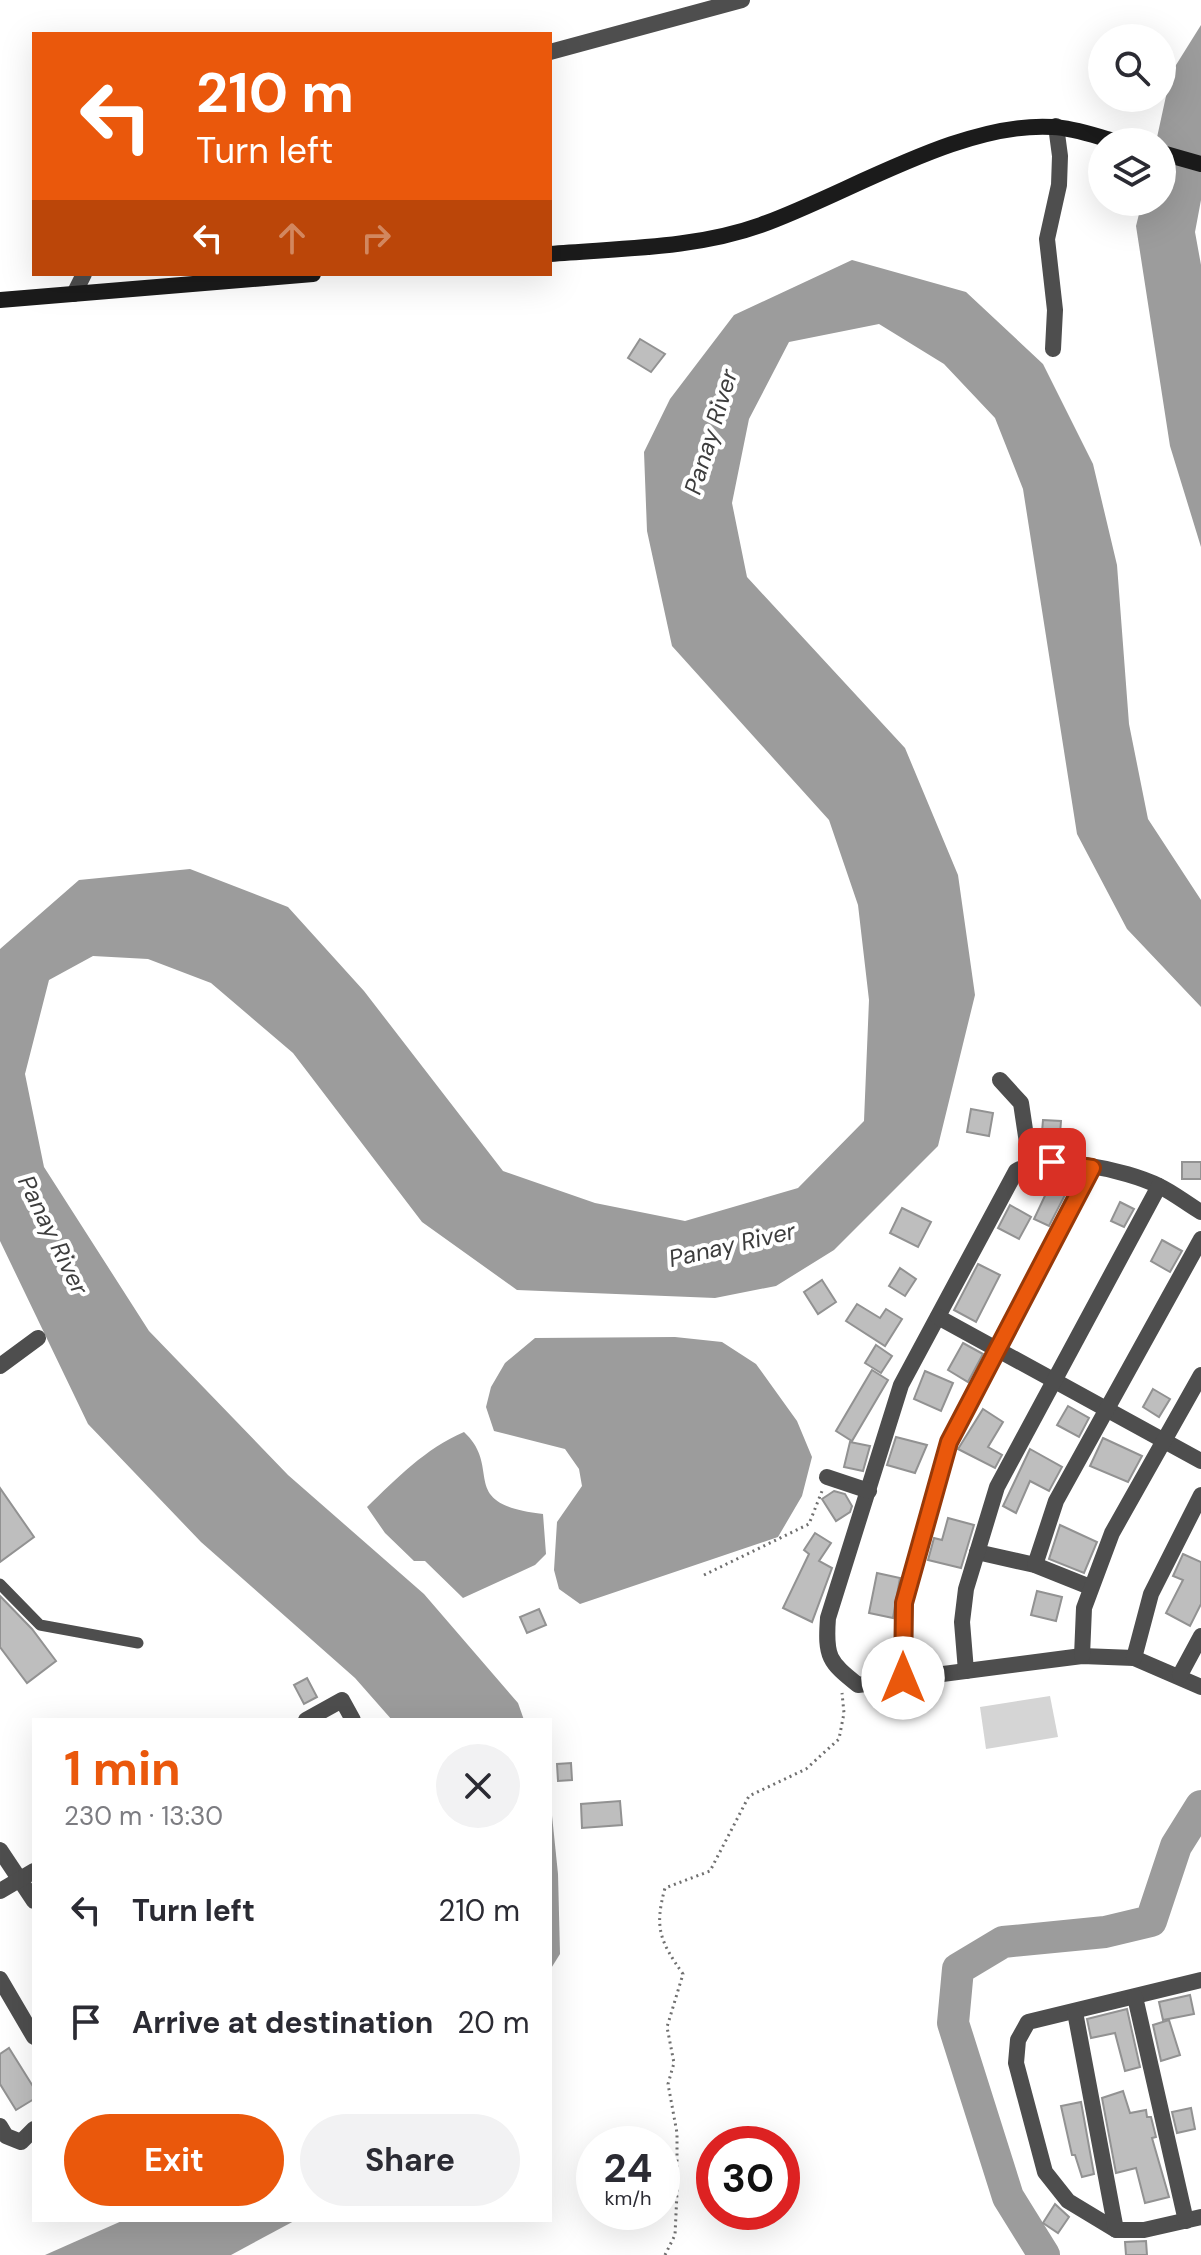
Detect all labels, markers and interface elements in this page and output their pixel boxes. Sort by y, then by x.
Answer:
map controls [1088,24,1176,216]
button: search [1088,24,1176,112]
text: 210 m [196,56,354,129]
icon: left [64,64,168,168]
text: Turn left [196,127,333,174]
button: layers [1088,128,1176,216]
icon: left [186,216,230,260]
icon: ahead [270,216,314,260]
icon: right [354,216,398,260]
water label: Panay River [677,365,745,498]
pin [1018,1128,1086,1196]
icon: arrive [1030,1140,1074,1184]
water label: Panay River [11,1170,96,1301]
water label: Panay River [665,1215,799,1274]
position arrow [861,1636,945,1720]
text: 1 min [64,1737,181,1800]
button: close [436,1744,520,1828]
text: 230 m · 13:30 [64,1799,223,1833]
icon: left [64,1888,108,1932]
text: Turn left [132,1891,255,1930]
text: 210 m [438,1891,520,1930]
icon: arrive [64,2000,108,2044]
text: Arrive at destination [132,2003,433,2042]
text: 20 m [457,2003,529,2042]
button: Exit [64,2114,284,2206]
button: Share [300,2114,520,2206]
speed limit sign: 30 [696,2126,800,2230]
text: 24 [604,2142,652,2194]
text: km/h [604,2185,652,2211]

